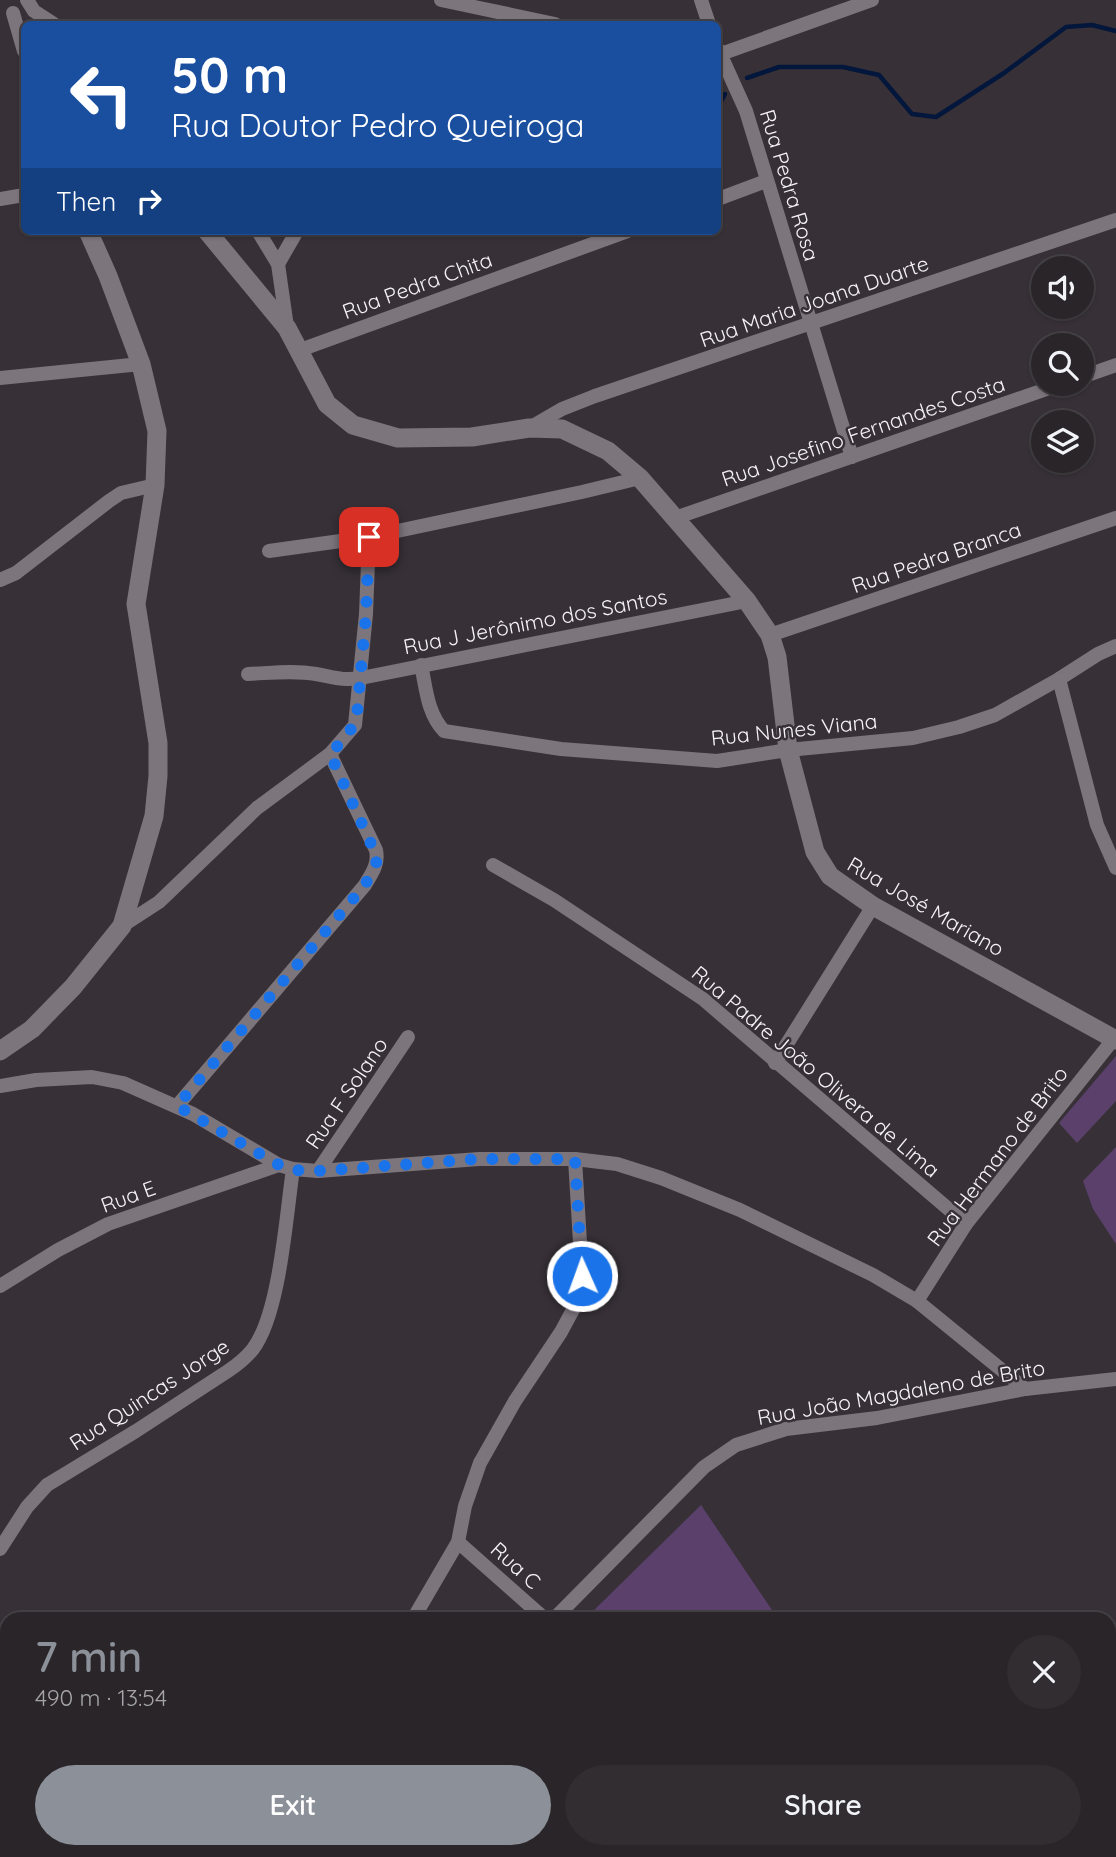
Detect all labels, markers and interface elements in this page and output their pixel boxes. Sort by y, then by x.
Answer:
text: 50 m [171,44,288,105]
icon: left [56,49,147,140]
text: Rua Doutor Pedro Queiroga [171,105,584,145]
street label: Rua Pedra Rosa [755,106,825,264]
icon: right [130,182,168,220]
text: Then [56,185,116,218]
street label: Rua Pedra Chita [339,246,495,324]
street label: Rua Maria Joana Duarte [696,250,932,352]
map controls [1031,256,1094,473]
button: sound [1031,256,1094,319]
button: search [1031,333,1094,396]
street label: Rua Josefino Fernandes Costa [718,370,1008,492]
button: layers [1031,410,1094,473]
pin [339,507,399,567]
street label: Rua Pedra Branca [848,516,1024,598]
icon: arrive [350,518,388,556]
street label: Rua J Jerônimo dos Santos [401,583,669,659]
street label: Rua Nunes Viana [710,707,878,751]
street label: Rua José Mariano [843,851,1009,961]
street label: Rua Padre João Olivera de Lima [687,960,945,1182]
street label: Rua F Solano [299,1032,393,1154]
street label: Rua Hermano de Brito [921,1061,1073,1251]
street label: Rua E [97,1174,159,1218]
position arrow [545,1239,619,1313]
street label: Rua Quincas Jorge [64,1333,234,1455]
street label: Rua João Magdaleno de Brito [755,1354,1047,1430]
street label: Rua C [486,1536,546,1594]
text: 7 min [35,1630,142,1683]
button: close [1007,1635,1081,1709]
text: 490 m · 13:54 [35,1683,167,1712]
button: Exit [35,1765,551,1845]
button: Share [565,1765,1081,1845]

